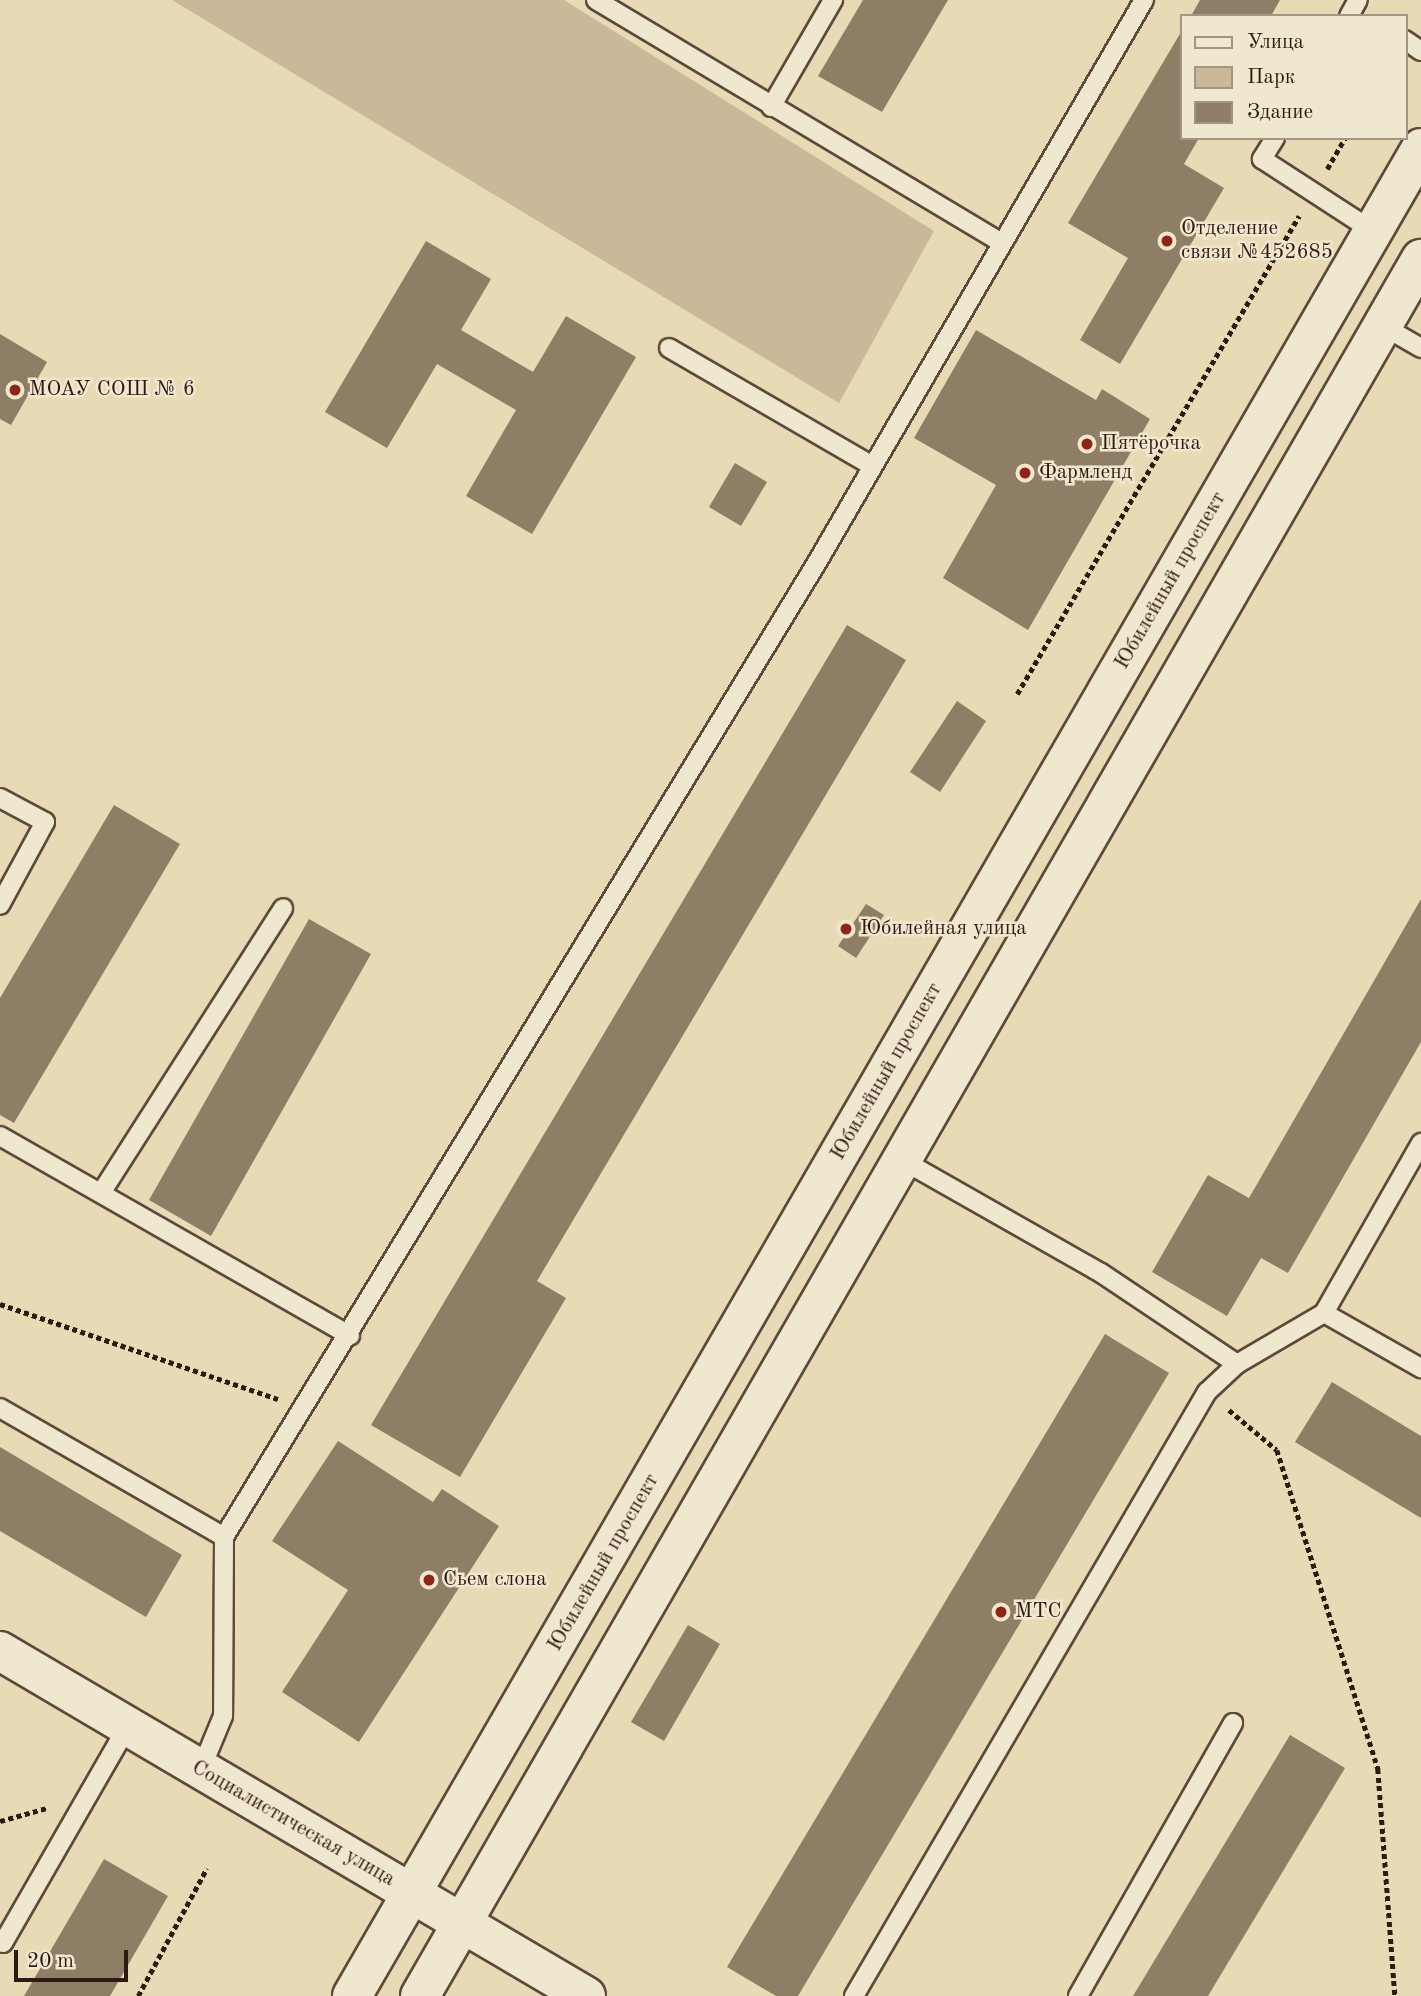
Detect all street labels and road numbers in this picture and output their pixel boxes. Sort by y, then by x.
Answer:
street label: Юбилейный проспект [1110,488,1232,674]
street label: Юбилейный проспект [826,979,948,1165]
street label: Юбилейный проспект [543,1470,665,1656]
street label: Социалистическая улица [187,1755,399,1893]

